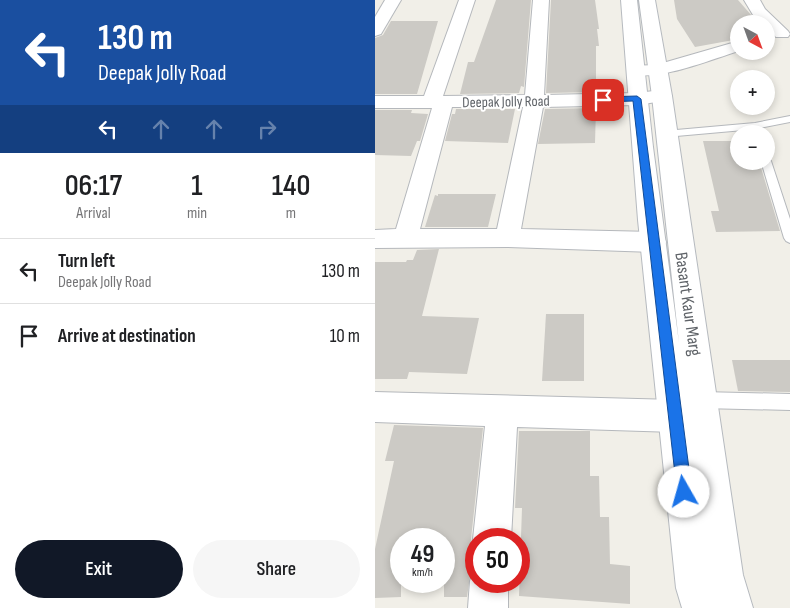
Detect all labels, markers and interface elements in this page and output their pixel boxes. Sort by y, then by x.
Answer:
north arrow [730,15,775,60]
map controls [730,15,775,170]
text: 130 m [98,17,173,60]
icon: left [15,20,80,85]
text: Deepak Jolly Road [98,60,226,87]
button: + [730,70,775,115]
pin [582,79,624,121]
icon: arrive [589,86,617,114]
street label: Deepak Jolly Road [462,92,550,112]
icon: left [94,115,122,143]
icon: ahead [147,115,175,143]
icon: ahead [200,115,228,143]
icon: right [253,115,281,143]
button: − [730,125,775,170]
text: 06:17 [65,168,122,204]
text: 1 [191,168,203,204]
text: 140 [272,168,310,204]
text: Arrival [76,204,111,223]
text: min [187,204,207,223]
text: m [286,204,296,223]
text: Turn left [58,250,115,273]
street label: Basant Kaur Marg [670,251,706,357]
icon: left [15,257,43,285]
text: 130 m [322,260,360,283]
text: Deepak Jolly Road [58,273,151,292]
icon: arrive [15,322,43,350]
text: Arrive at destination [58,325,196,348]
text: 10 m [330,325,360,348]
position arrow [657,465,709,517]
speed limit sign: 50 [465,528,530,593]
text: 49 [411,539,434,570]
button: Exit [15,540,183,598]
button: Share [193,540,360,598]
text: km/h [412,565,433,580]

